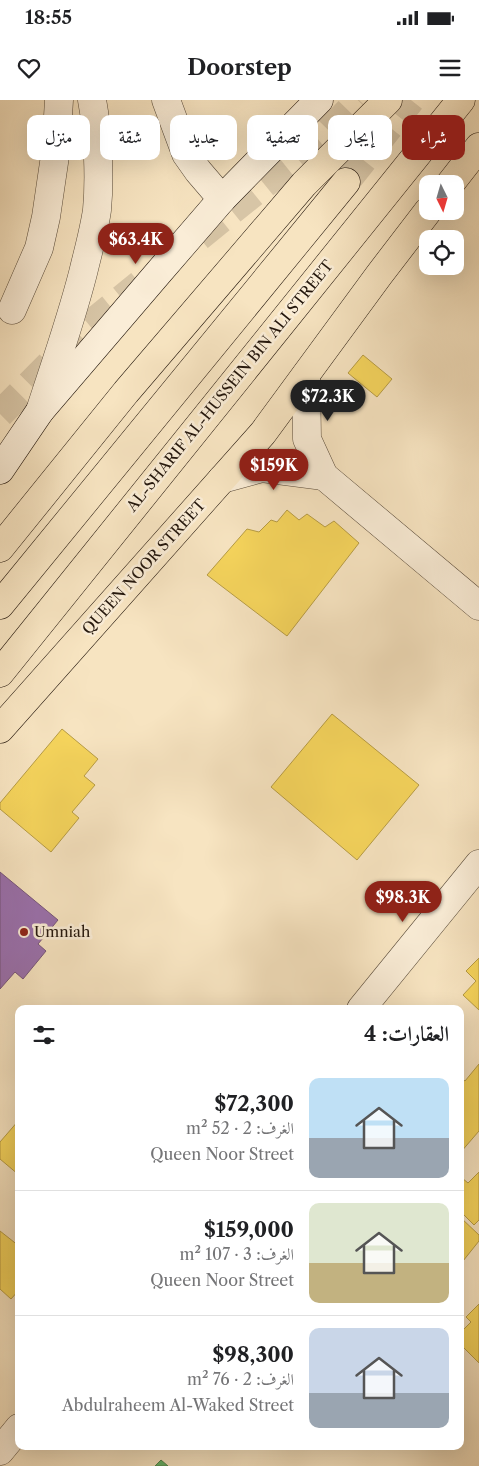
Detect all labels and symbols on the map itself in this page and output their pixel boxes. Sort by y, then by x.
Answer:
north arrow [419,175,464,220]
pin: $63.4K [95,222,177,265]
street label: AL-SHARIF AL-HUSSEIN BIN ALI STREET [122,256,337,516]
pin: $72.3K [287,380,369,422]
pin: $159K [239,448,309,491]
street label: QUEEN NOOR STREET [78,495,210,638]
pin: $98.3K [362,880,444,923]
place label: Umniah [34,922,91,941]
marker: Umniah [18,926,30,938]

